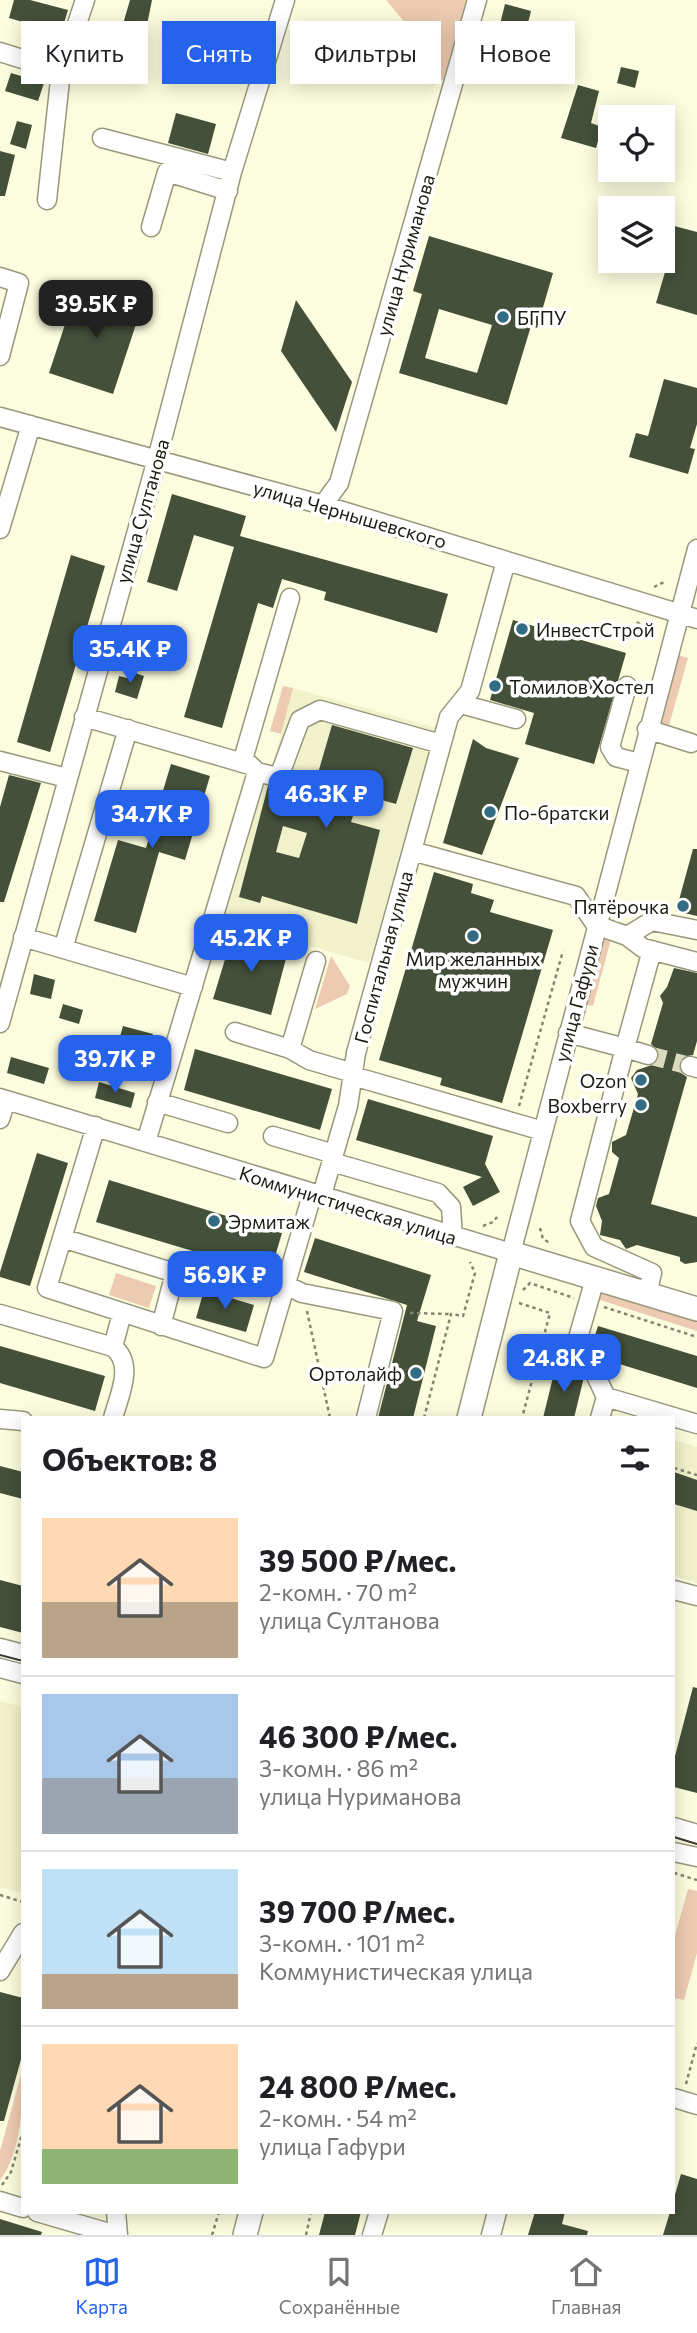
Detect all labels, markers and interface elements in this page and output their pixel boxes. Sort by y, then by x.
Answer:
chip: Купить [21,21,148,84]
chip: Снять [162,21,276,84]
chip: Фильтры [290,21,441,84]
chip: Новое [455,21,575,84]
map controls [598,105,675,273]
button: locate [598,105,675,182]
street label: улица Нуриманова [371,171,439,339]
button: layers [598,196,675,273]
pin: 39.5K ₽ [31,280,161,340]
text: 39.5K ₽ [55,289,137,317]
place label: БГПУ [517,306,567,329]
marker: БГПУ [495,309,511,325]
street label: улица Султанова [110,436,174,586]
street label: улица Чернышевского [251,475,449,553]
place label: ИнвестСтрой [536,618,655,641]
marker: ИнвестСтрой [514,621,530,637]
pin: 35.4K ₽ [65,626,195,685]
text: 35.4K ₽ [89,634,171,662]
place label: Томилов Хостел [509,675,654,698]
marker: Томилов Хостел [487,678,503,694]
pin: 46.3K ₽ [261,770,391,830]
text: 46.3K ₽ [284,779,368,807]
pin: 34.7K ₽ [87,790,217,850]
text: 34.7K ₽ [111,799,193,827]
place label: По-братски [504,801,609,824]
marker: По-братски [482,804,498,820]
street label: Госпитальная улица [349,868,417,1046]
place label: Пятёрочка [573,895,669,918]
marker: Пятёрочка [675,898,691,914]
pin: 45.2K ₽ [186,914,316,974]
text: 45.2K ₽ [210,923,292,951]
marker: Мир желанных мужчин [465,928,481,944]
street label: улица Гафури [549,942,603,1064]
place label: Мир желанных мужчин [406,947,540,992]
pin: 39.7K ₽ [50,1036,180,1095]
text: 39.7K ₽ [74,1044,156,1072]
place label: Ozon [580,1069,627,1092]
marker: Ozon [633,1072,649,1088]
place label: Boxberry [547,1094,627,1117]
marker: Boxberry [633,1097,649,1113]
street label: Коммунистическая улица [236,1161,460,1249]
place label: Эрмитаж [228,1210,310,1233]
marker: Эрмитаж [206,1213,222,1229]
pin: 56.9K ₽ [160,1252,290,1311]
text: 56.9K ₽ [184,1260,266,1288]
pin: 24.8K ₽ [499,1334,629,1394]
text: 24.8K ₽ [523,1343,605,1371]
place label: Ортолайф [309,1362,402,1385]
marker: Ортолайф [408,1365,424,1381]
icon: filters [616,1439,654,1477]
text: Объектов: 8 [42,1440,217,1477]
text: 39 500 ₽/мес. [259,1541,457,1578]
icon: home [98,1546,182,1630]
text: 2-комн. · 70 m² [259,1578,417,1606]
text: улица Султанова [259,1606,440,1634]
text: 46 300 ₽/мес. [259,1717,457,1754]
icon: home [98,1722,182,1806]
text: 3-комн. · 86 m² [259,1754,418,1782]
text: улица Нуриманова [259,1782,461,1810]
text: 39 700 ₽/мес. [259,1892,455,1929]
icon: home [98,1897,182,1981]
text: 3-комн. · 101 m² [259,1929,425,1957]
text: Коммунистическая улица [259,1957,533,1985]
text: 24 800 ₽/мес. [259,2067,457,2104]
icon: home [98,2072,182,2156]
text: 2-комн. · 54 m² [259,2104,417,2132]
text: улица Гафури [259,2132,406,2160]
tab: Карта [75,2253,128,2318]
tab: Сохранённые [279,2253,400,2318]
tab: Главная [551,2253,621,2318]

